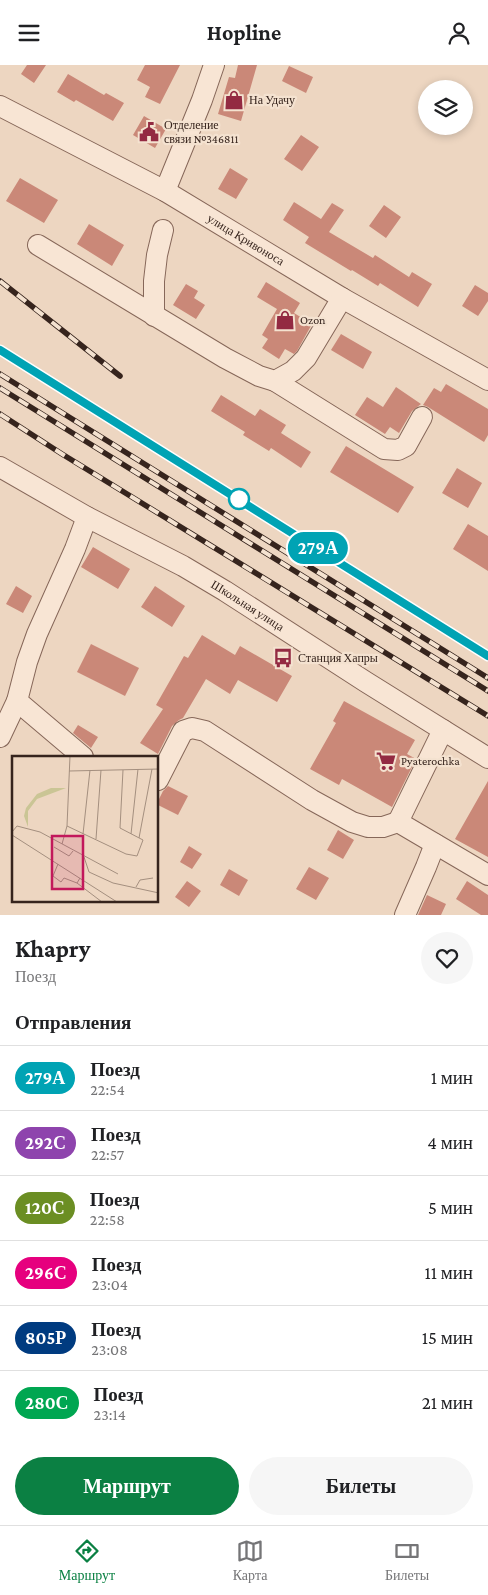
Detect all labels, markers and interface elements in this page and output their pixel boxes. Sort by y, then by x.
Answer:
icon: menu [15,19,43,47]
icon: person [445,19,473,47]
text: Hopline [207,20,281,45]
map controls [418,80,473,135]
button: layers [418,80,473,135]
shop icon: На Удачу [223,89,245,111]
place label: На Удачу [249,93,295,107]
place label: Отделение связи №346811 [164,118,239,146]
public building icon: Отделение связи №346811 [138,121,160,143]
street label: улица Кривоноса [205,211,287,269]
shop icon: Ozon [274,309,296,331]
place label: Ozon [300,313,326,327]
unlabelled marker [228,488,250,510]
line badge: 279А [283,532,353,564]
text: 279А [298,538,338,558]
street label: Школьная улица [209,577,287,635]
bus stop icon: Станция Хапры [272,647,294,669]
place label: Станция Хапры [298,651,378,665]
supermarket icon: Pyaterochka [375,750,397,772]
place label: Pyaterochka [401,754,460,768]
inset map [12,756,159,903]
button: heart [421,932,473,984]
text: Khapry [15,935,90,962]
text: Поезд [15,968,56,985]
text: Отправления [15,1012,131,1033]
text: Поезд [90,1059,140,1080]
text: 1 мин [431,1067,473,1088]
text: 279А [25,1068,65,1088]
text: 22:54 [90,1081,125,1098]
text: Поезд [91,1124,141,1145]
text: 4 мин [427,1132,473,1153]
text: 292С [25,1133,66,1153]
text: 22:57 [91,1146,124,1163]
text: Поезд [90,1189,139,1210]
text: 5 мин [428,1197,473,1218]
text: 120С [25,1198,65,1218]
text: 22:58 [90,1211,125,1228]
text: Поезд [92,1254,141,1275]
text: 11 мин [424,1262,473,1283]
text: 296С [25,1263,67,1283]
text: 23:04 [92,1276,128,1293]
text: Поезд [91,1319,141,1340]
text: 15 мин [422,1327,473,1348]
text: 805Р [25,1328,66,1348]
text: 23:08 [91,1341,128,1358]
text: Поезд [94,1384,143,1405]
text: 21 мин [422,1392,473,1413]
text: 280С [25,1393,69,1413]
text: 23:14 [94,1406,126,1423]
button: Маршрут [15,1457,239,1515]
button: Билеты [249,1457,473,1515]
tab: Маршрут [59,1537,115,1584]
tab: Карта [233,1537,267,1584]
tab: Билеты [385,1537,429,1584]

